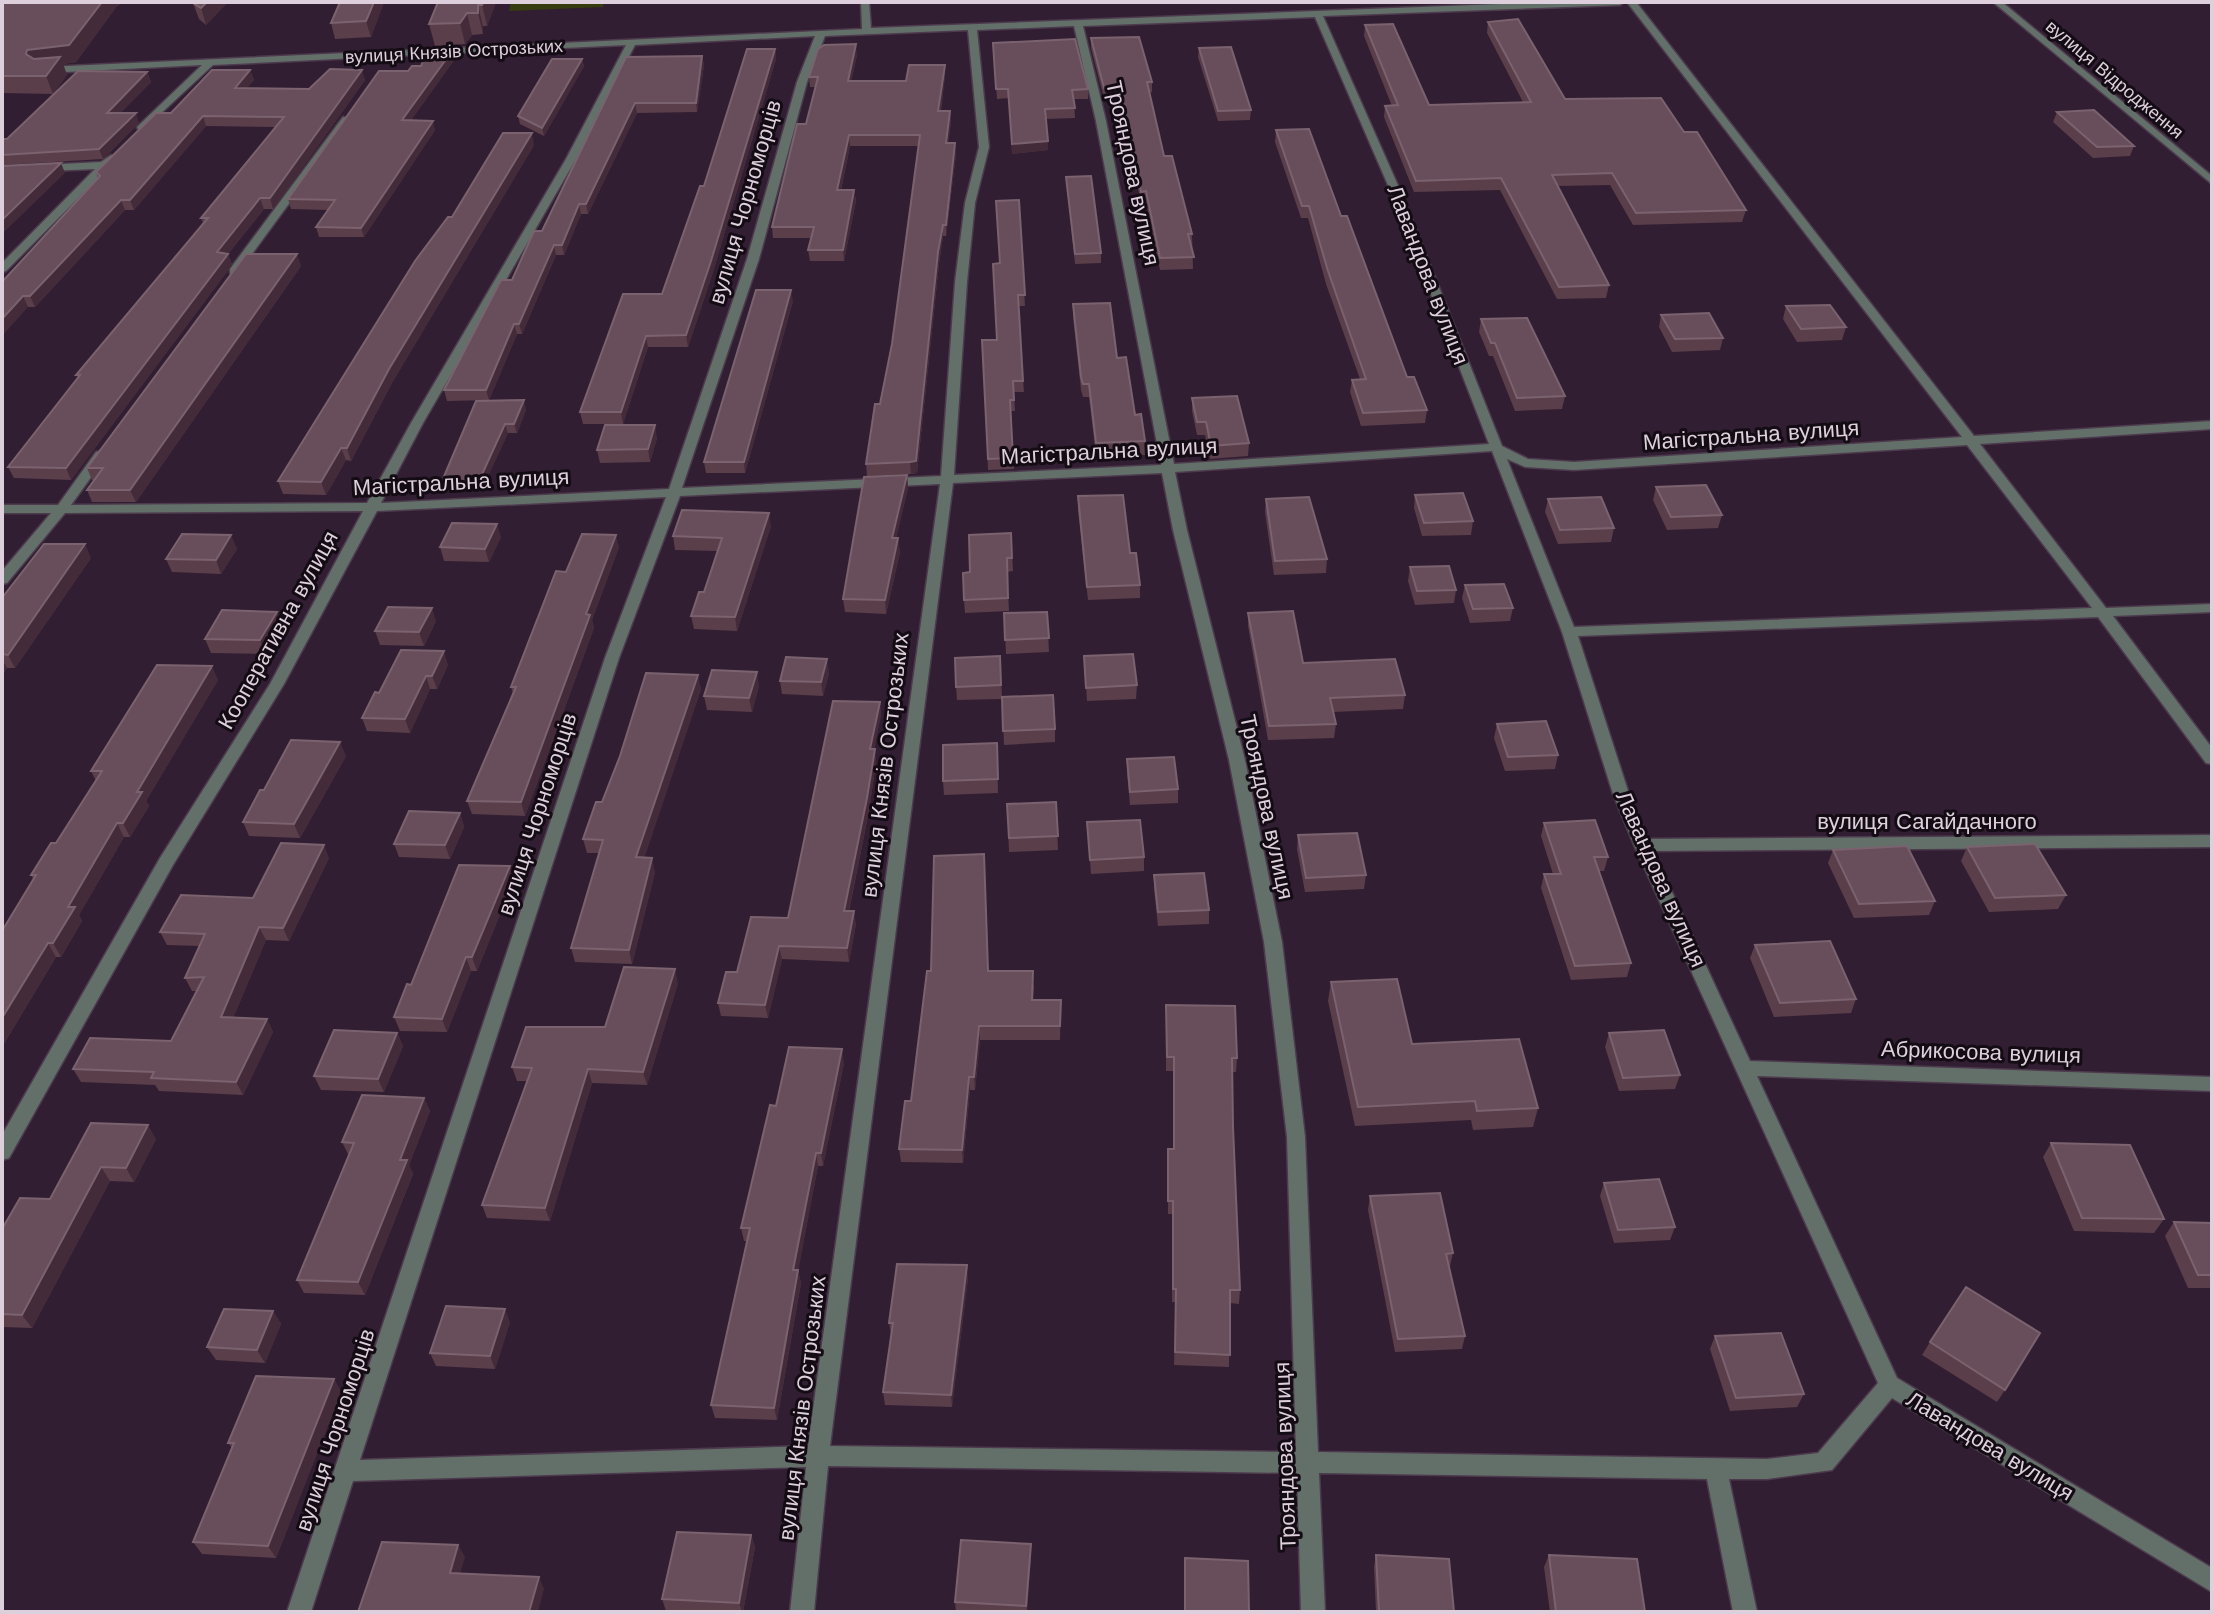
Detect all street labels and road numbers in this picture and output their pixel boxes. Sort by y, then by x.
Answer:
street label: вулиця Відродження [2042,15,2188,143]
street label: вулиця Князів Острозьких [344,35,564,67]
street label: Трояндова вулиця [1101,78,1165,268]
street label: вулиця Чорноморців [704,97,786,307]
street label: Лавандова вулиця [1382,182,1474,368]
street label: Магістральна вулиця [1642,415,1860,455]
street label: Магістральна вулиця [1000,433,1218,469]
street label: Магістральна вулиця [352,464,570,500]
street label: Кооперативна вулиця [213,527,343,733]
street label: вулиця Князів Острозьких [856,631,914,899]
street label: вулиця Чорноморців [492,710,582,918]
street label: Трояндова вулиця [1235,712,1299,902]
street label: Лавандова вулиця [1611,787,1711,971]
street label: вулиця Сагайдачного [1817,809,2037,834]
street label: Абрикосова вулиця [1881,1036,2081,1068]
street label: вулиця Князів Острозьких [773,1274,831,1542]
street label: вулиця Чорноморців [290,1326,380,1534]
street label: Трояндова вулиця [1269,1361,1301,1551]
street label: Лавандова вулиця [1902,1386,2078,1506]

